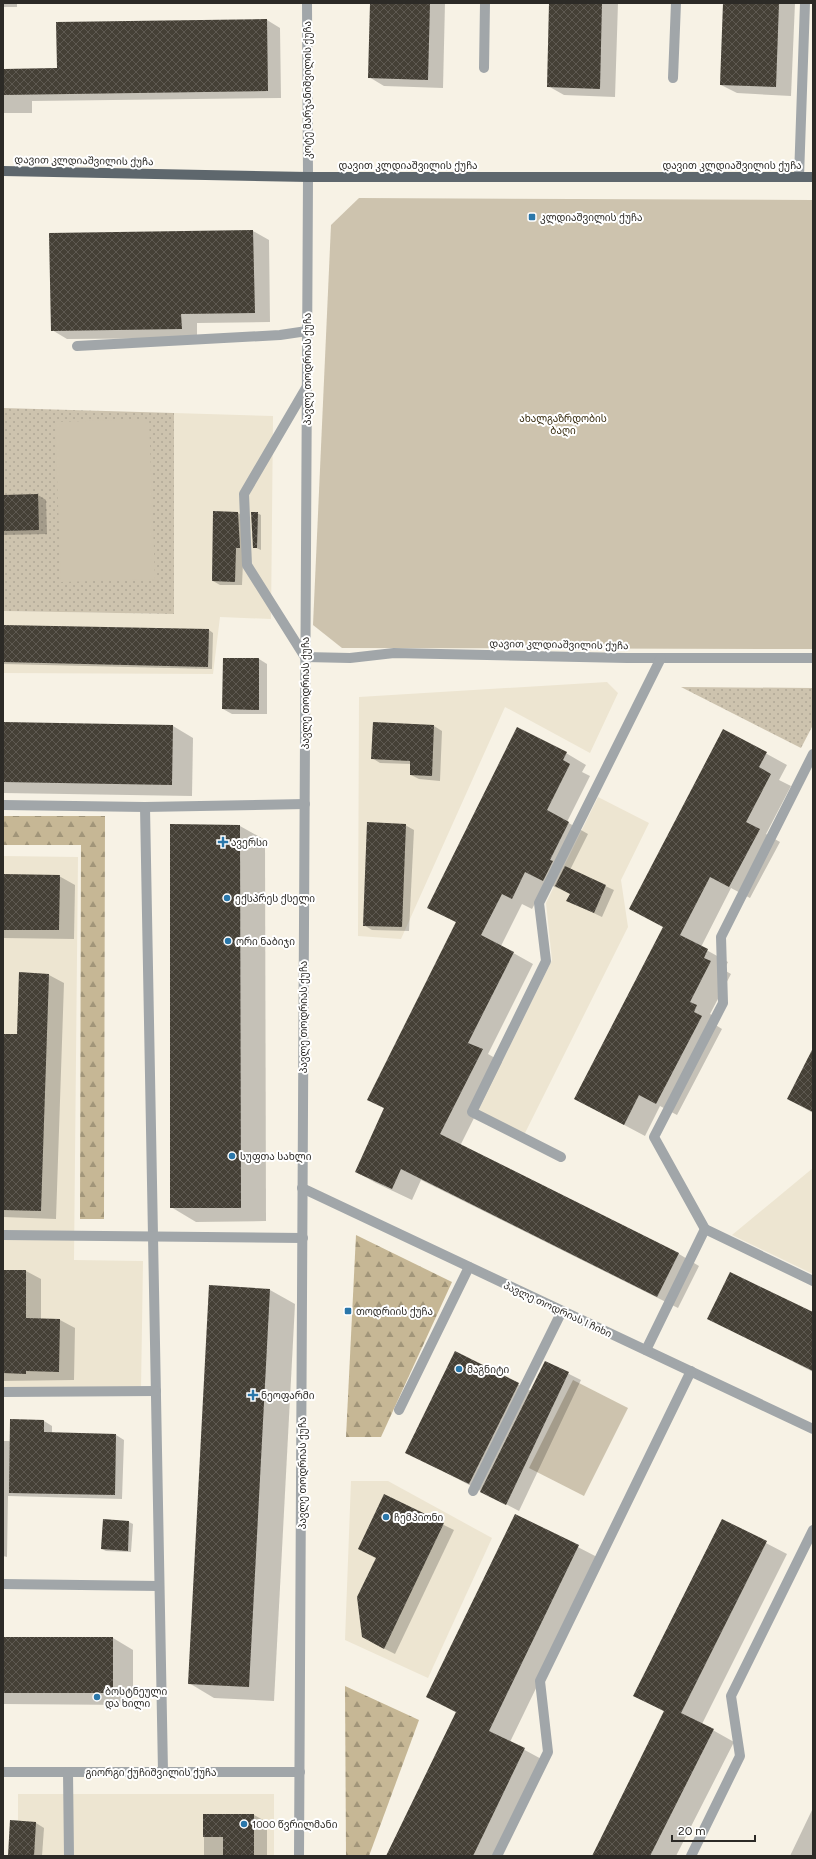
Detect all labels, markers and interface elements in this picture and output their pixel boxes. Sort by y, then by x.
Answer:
street label: კოტე მარჯანიშვილის ქუჩა [301,21,314,159]
street label: დავით კლდიაშვილის ქუჩა [14,153,154,168]
street label: დავით კლდიაშვილის ქუჩა [338,159,478,172]
street label: დავით კლდიაშვილის ქუჩა [662,159,802,172]
place label: კლდიაშვილის ქუჩა [540,211,642,224]
marker: კლდიაშვილის ქუჩა [527,212,537,222]
street label: პავლე თოდრიას ქუჩა [301,313,314,425]
park label: ახალგაზრდობის ბაღი [519,412,607,437]
street label: პავლე თოდრიას ქუჩა [299,637,312,749]
street label: დავით კლდიაშვილის ქუჩა [489,637,629,652]
place label: ავერსი [231,836,268,849]
marker: ავერსი [218,837,228,847]
place label: ექსპრეს ქსელი [235,892,315,905]
marker: ექსპრეს ქსელი [222,893,232,903]
place label: ორი ნაბიჯი [236,935,295,948]
marker: ორი ნაბიჯი [223,936,233,946]
street label: პავლე თოდრიას ქუჩა [297,961,310,1073]
place label: სუფთა სახლი [240,1150,312,1163]
marker: სუფთა სახლი [227,1151,237,1161]
street label: პავლე თოდრიას I ჩიხი [502,1279,614,1340]
place label: თოდრიის ქუჩა [356,1305,433,1318]
marker: თოდრიის ქუჩა [343,1306,353,1316]
place label: მაგნიტი [467,1363,510,1376]
marker: მაგნიტი [454,1364,464,1374]
place label: ნეოფარმი [261,1389,315,1402]
marker: ნეოფარმი [248,1390,258,1400]
street label: პავლე თოდრიას ქუჩა [296,1417,309,1529]
place label: ჩემპიონი [394,1511,443,1524]
marker: ჩემპიონი [381,1512,391,1522]
place label: ბოსტნეული და ხილი [105,1685,167,1710]
marker: ბოსტნეული და ხილი [92,1692,102,1702]
street label: გიორგი ქუჩიშვილის ქუჩა [86,1766,216,1779]
scale bar [672,1817,755,1843]
place label: 1000 წვრილმანი [252,1818,338,1831]
marker: 1000 წვრილმანი [239,1819,249,1829]
text: 20 m [678,1824,706,1838]

